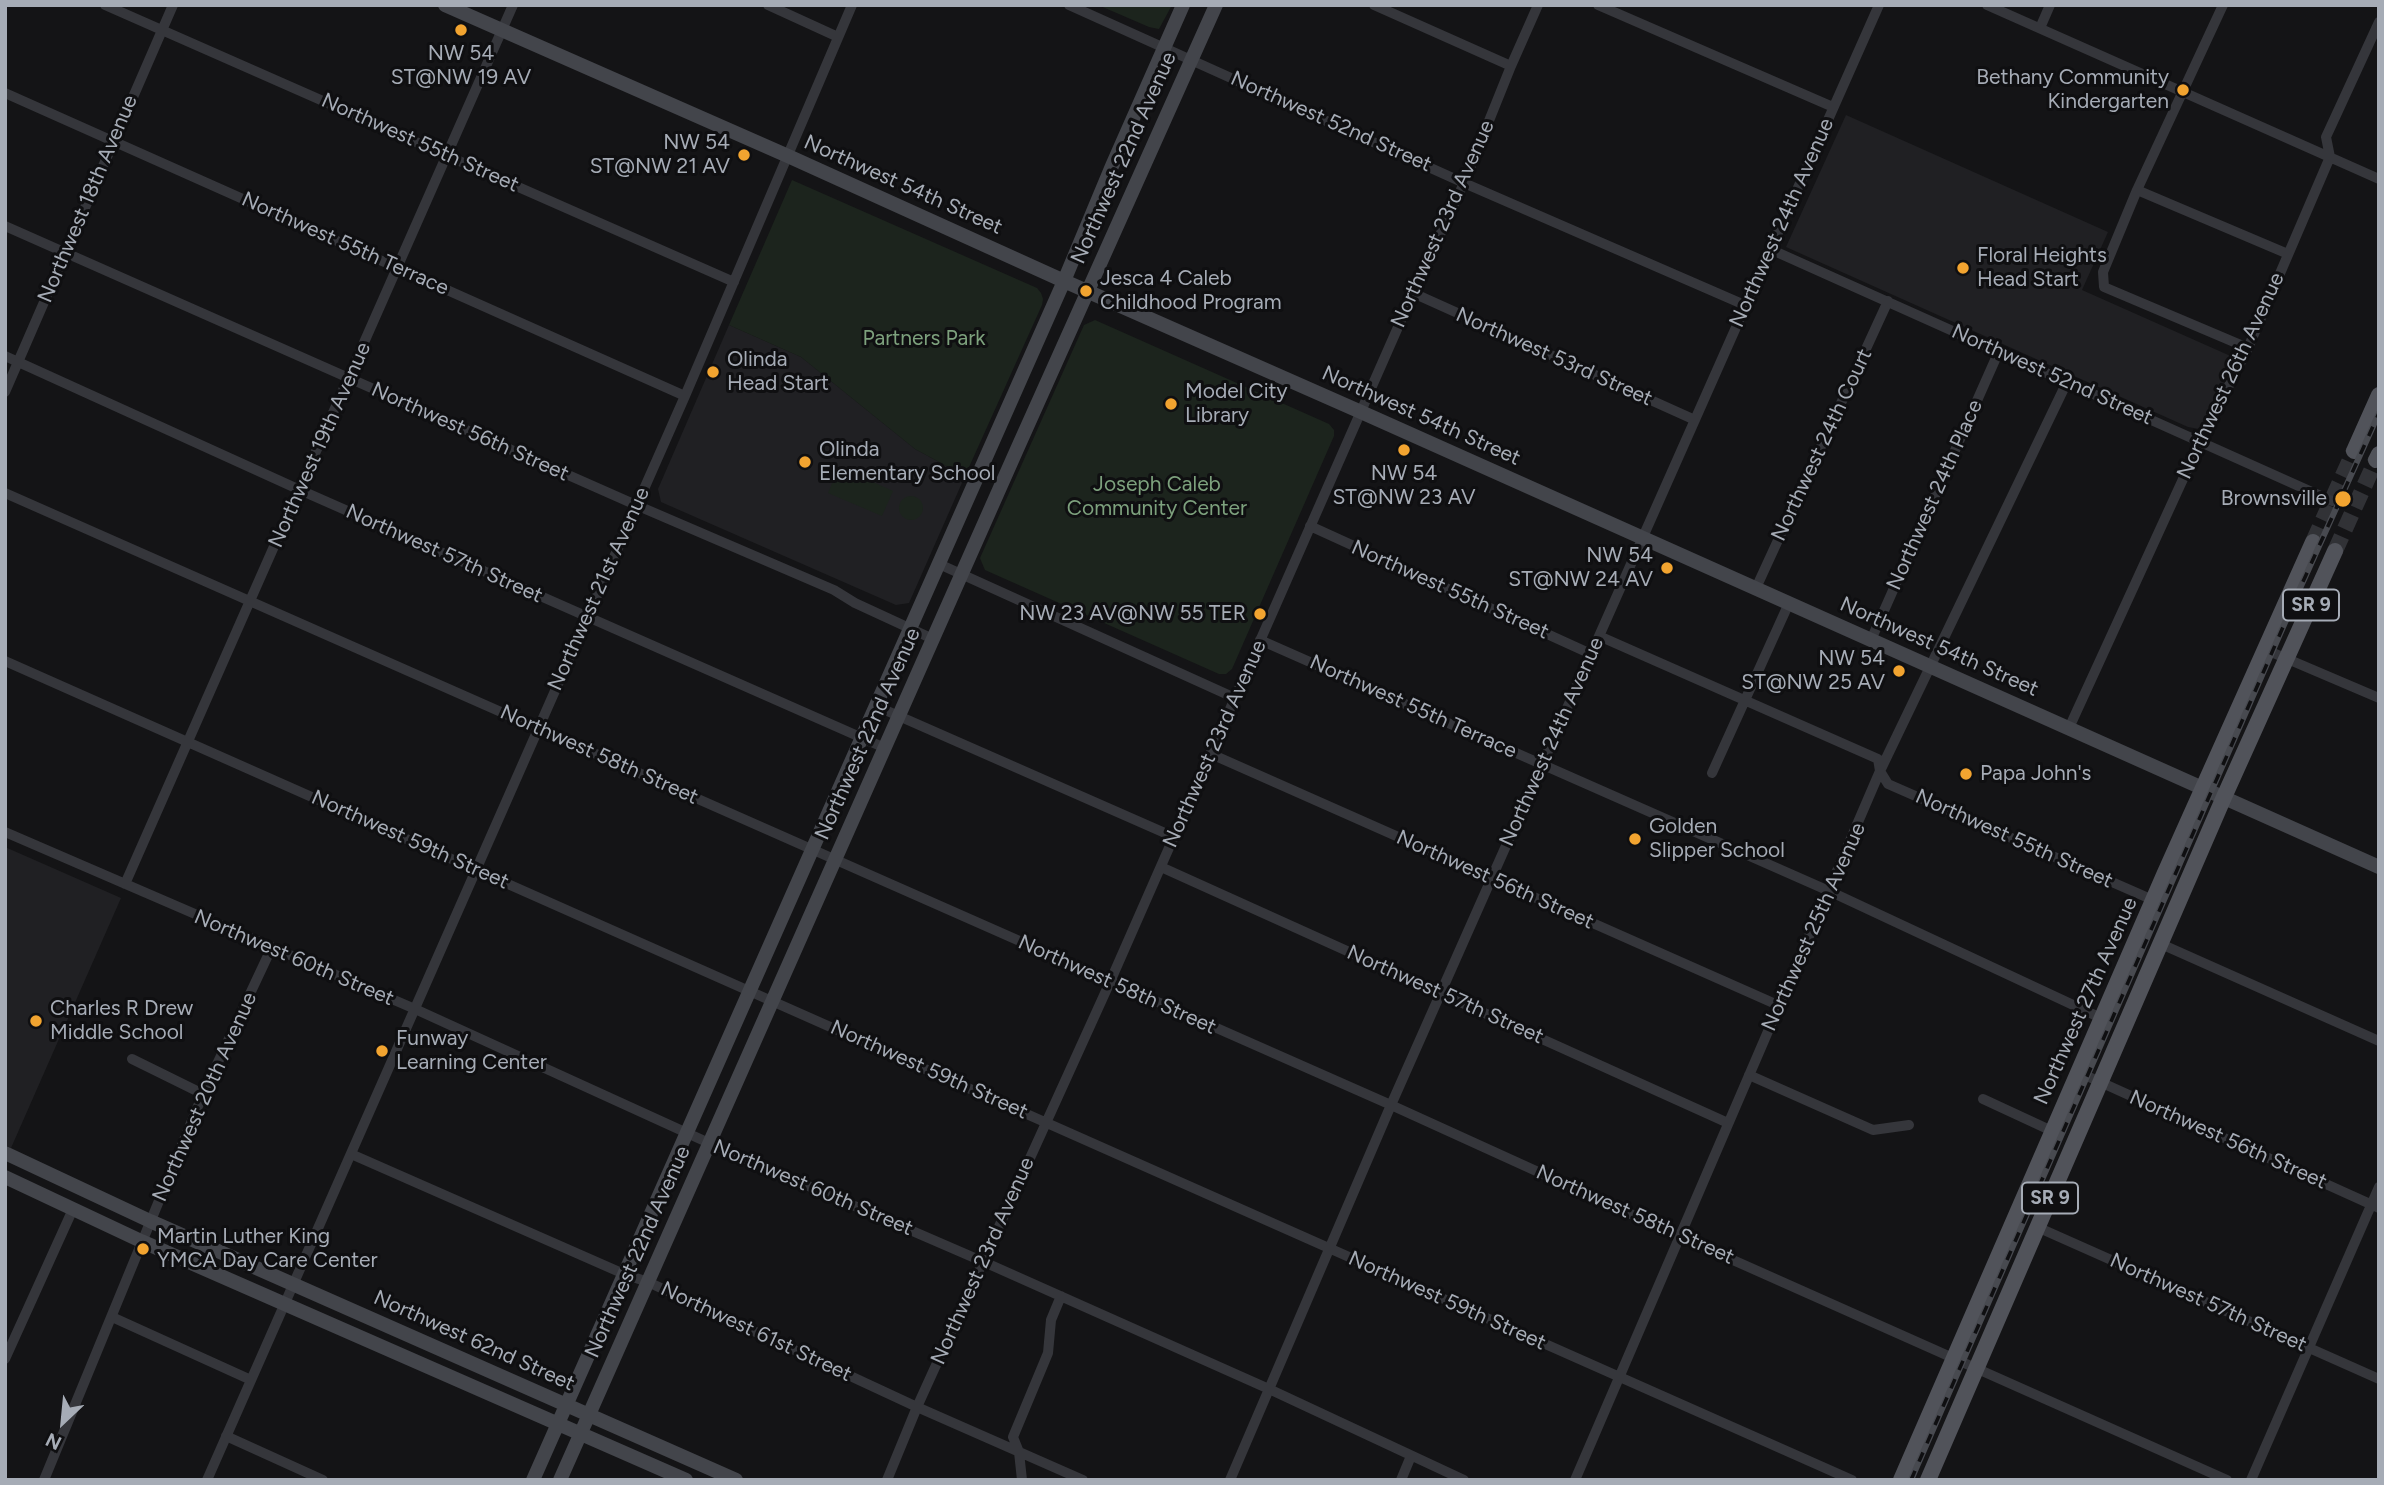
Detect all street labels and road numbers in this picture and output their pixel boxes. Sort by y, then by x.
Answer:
street label: Northwest 22nd Avenue [1066,48,1182,268]
street label: Northwest 52nd Street [1227,66,1435,178]
street label: Northwest 55th Street [317,88,523,198]
street label: Northwest 18th Avenue [33,91,143,307]
street label: Northwest 24th Avenue [1724,115,1840,331]
street label: Northwest 23rd Avenue [1386,116,1500,332]
street label: Northwest 54th Street [800,130,1006,240]
street label: Northwest 55th Terrace [238,187,452,301]
street label: Northwest 26th Avenue [2172,269,2290,483]
street label: Northwest 53rd Street [1452,302,1656,412]
street label: Northwest 52nd Street [1948,319,2156,431]
street label: Northwest 19th Avenue [263,338,377,552]
street label: Northwest 24th Court [1766,345,1878,545]
street label: Northwest 54th Street [1318,361,1524,471]
street label: Northwest 56th Street [367,377,573,487]
street label: Northwest 24th Place [1882,396,1988,594]
street label: Northwest 21st Avenue [543,483,655,695]
street label: Northwest 57th Street [342,499,546,609]
street label: Northwest 55th Street [1347,535,1553,645]
road number: SR 9 [2283,590,2339,620]
street label: Northwest 54th Street [1836,592,2042,702]
street label: Northwest 22nd Avenue [810,624,926,844]
street label: Northwest 24th Avenue [1494,634,1610,850]
street label: Northwest 23rd Avenue [1158,636,1272,852]
street label: Northwest 55th Terrace [1306,650,1520,764]
street label: Northwest 58th Street [496,700,702,810]
street label: Northwest 55th Street [1911,784,2117,894]
street label: Northwest 59th Street [307,785,513,895]
street label: Northwest 25th Avenue [1757,819,1871,1035]
street label: Northwest 56th Street [1392,825,1598,935]
street label: Northwest 27th Avenue [2029,893,2143,1109]
street label: Northwest 60th Street [190,904,398,1012]
street label: Northwest 58th Street [1014,930,1220,1040]
street label: Northwest 57th Street [1343,940,1547,1050]
street label: Northwest 20th Avenue [147,988,263,1206]
street label: Northwest 59th Street [826,1015,1032,1125]
street label: Northwest 56th Street [2125,1085,2331,1195]
street label: Northwest 60th Street [709,1134,917,1242]
street label: Northwest 22nd Avenue [580,1142,696,1362]
street label: Northwest 23rd Avenue [926,1153,1040,1369]
street label: Northwest 58th Street [1532,1160,1738,1270]
road number: SR 9 [2022,1182,2078,1214]
street label: Northwest 59th Street [1344,1246,1550,1356]
street label: Northwest 57th Street [2106,1248,2310,1358]
street label: Northwest 61st Street [656,1277,856,1387]
street label: Northwest 62nd Street [370,1285,578,1397]

